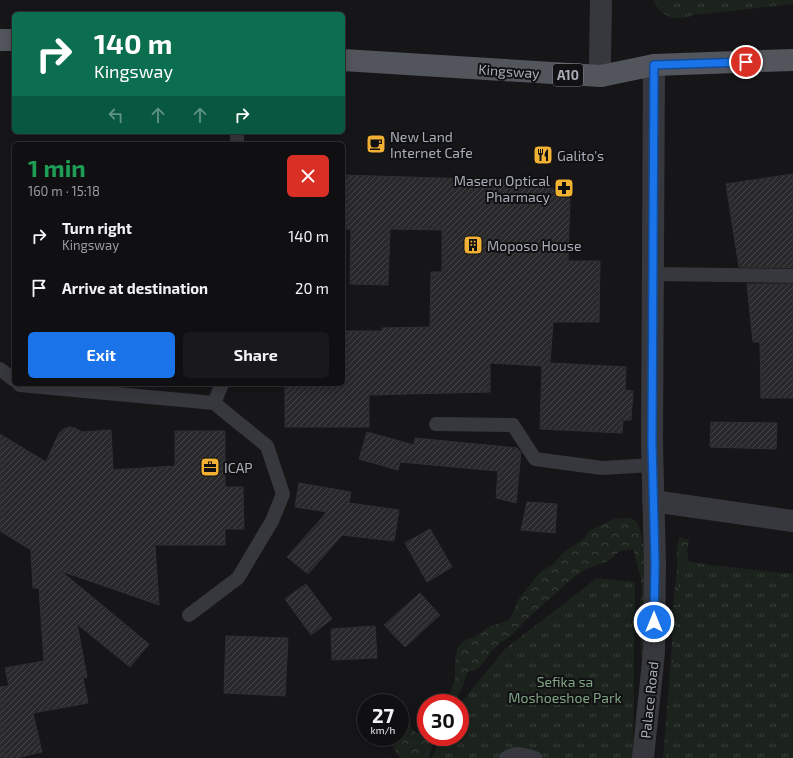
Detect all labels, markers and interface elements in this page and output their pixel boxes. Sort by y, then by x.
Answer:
text: 140 m [94,26,172,60]
icon: right [28,28,80,80]
pin [729,45,763,79]
icon: arrive [735,51,757,73]
text: Kingsway [94,60,173,82]
street label: Kingsway [478,60,541,82]
road number: A10 [553,64,583,86]
icon: left [105,104,127,126]
icon: ahead [147,104,169,126]
icon: ahead [189,104,211,126]
icon: right [231,104,253,126]
place label: New Land Internet Cafe [390,128,473,161]
cafe icon: New Land Internet Cafe [365,133,387,155]
restaurant icon: Galito's [532,144,554,166]
place label: Galito's [557,147,604,164]
text: 1 min [28,153,86,182]
button: close [287,155,329,197]
place label: Maseru Optical Pharmacy [454,172,551,205]
pharmacy icon: Maseru Optical Pharmacy [553,177,575,199]
text: 160 m · 15:18 [28,183,100,199]
text: Turn right [62,219,132,237]
icon: right [28,225,50,247]
text: 140 m [288,227,329,245]
building icon: Moposo House [462,234,484,256]
text: Kingsway [62,237,119,253]
place label: Moposo House [487,237,581,254]
icon: arrive [28,277,50,299]
text: Arrive at destination [62,279,208,297]
text: 20 m [295,279,329,297]
button: Exit [28,332,175,378]
button: Share [183,332,329,378]
office icon: ICAP [199,456,221,478]
place label: ICAP [224,459,253,476]
position arrow [633,601,675,643]
street label: Palace Road [637,661,661,739]
park label: Sefika sa Moshoeshoe Park [508,673,622,706]
speed limit sign: 30 [417,694,469,746]
text: 27 [372,703,394,727]
text: km/h [371,724,395,736]

